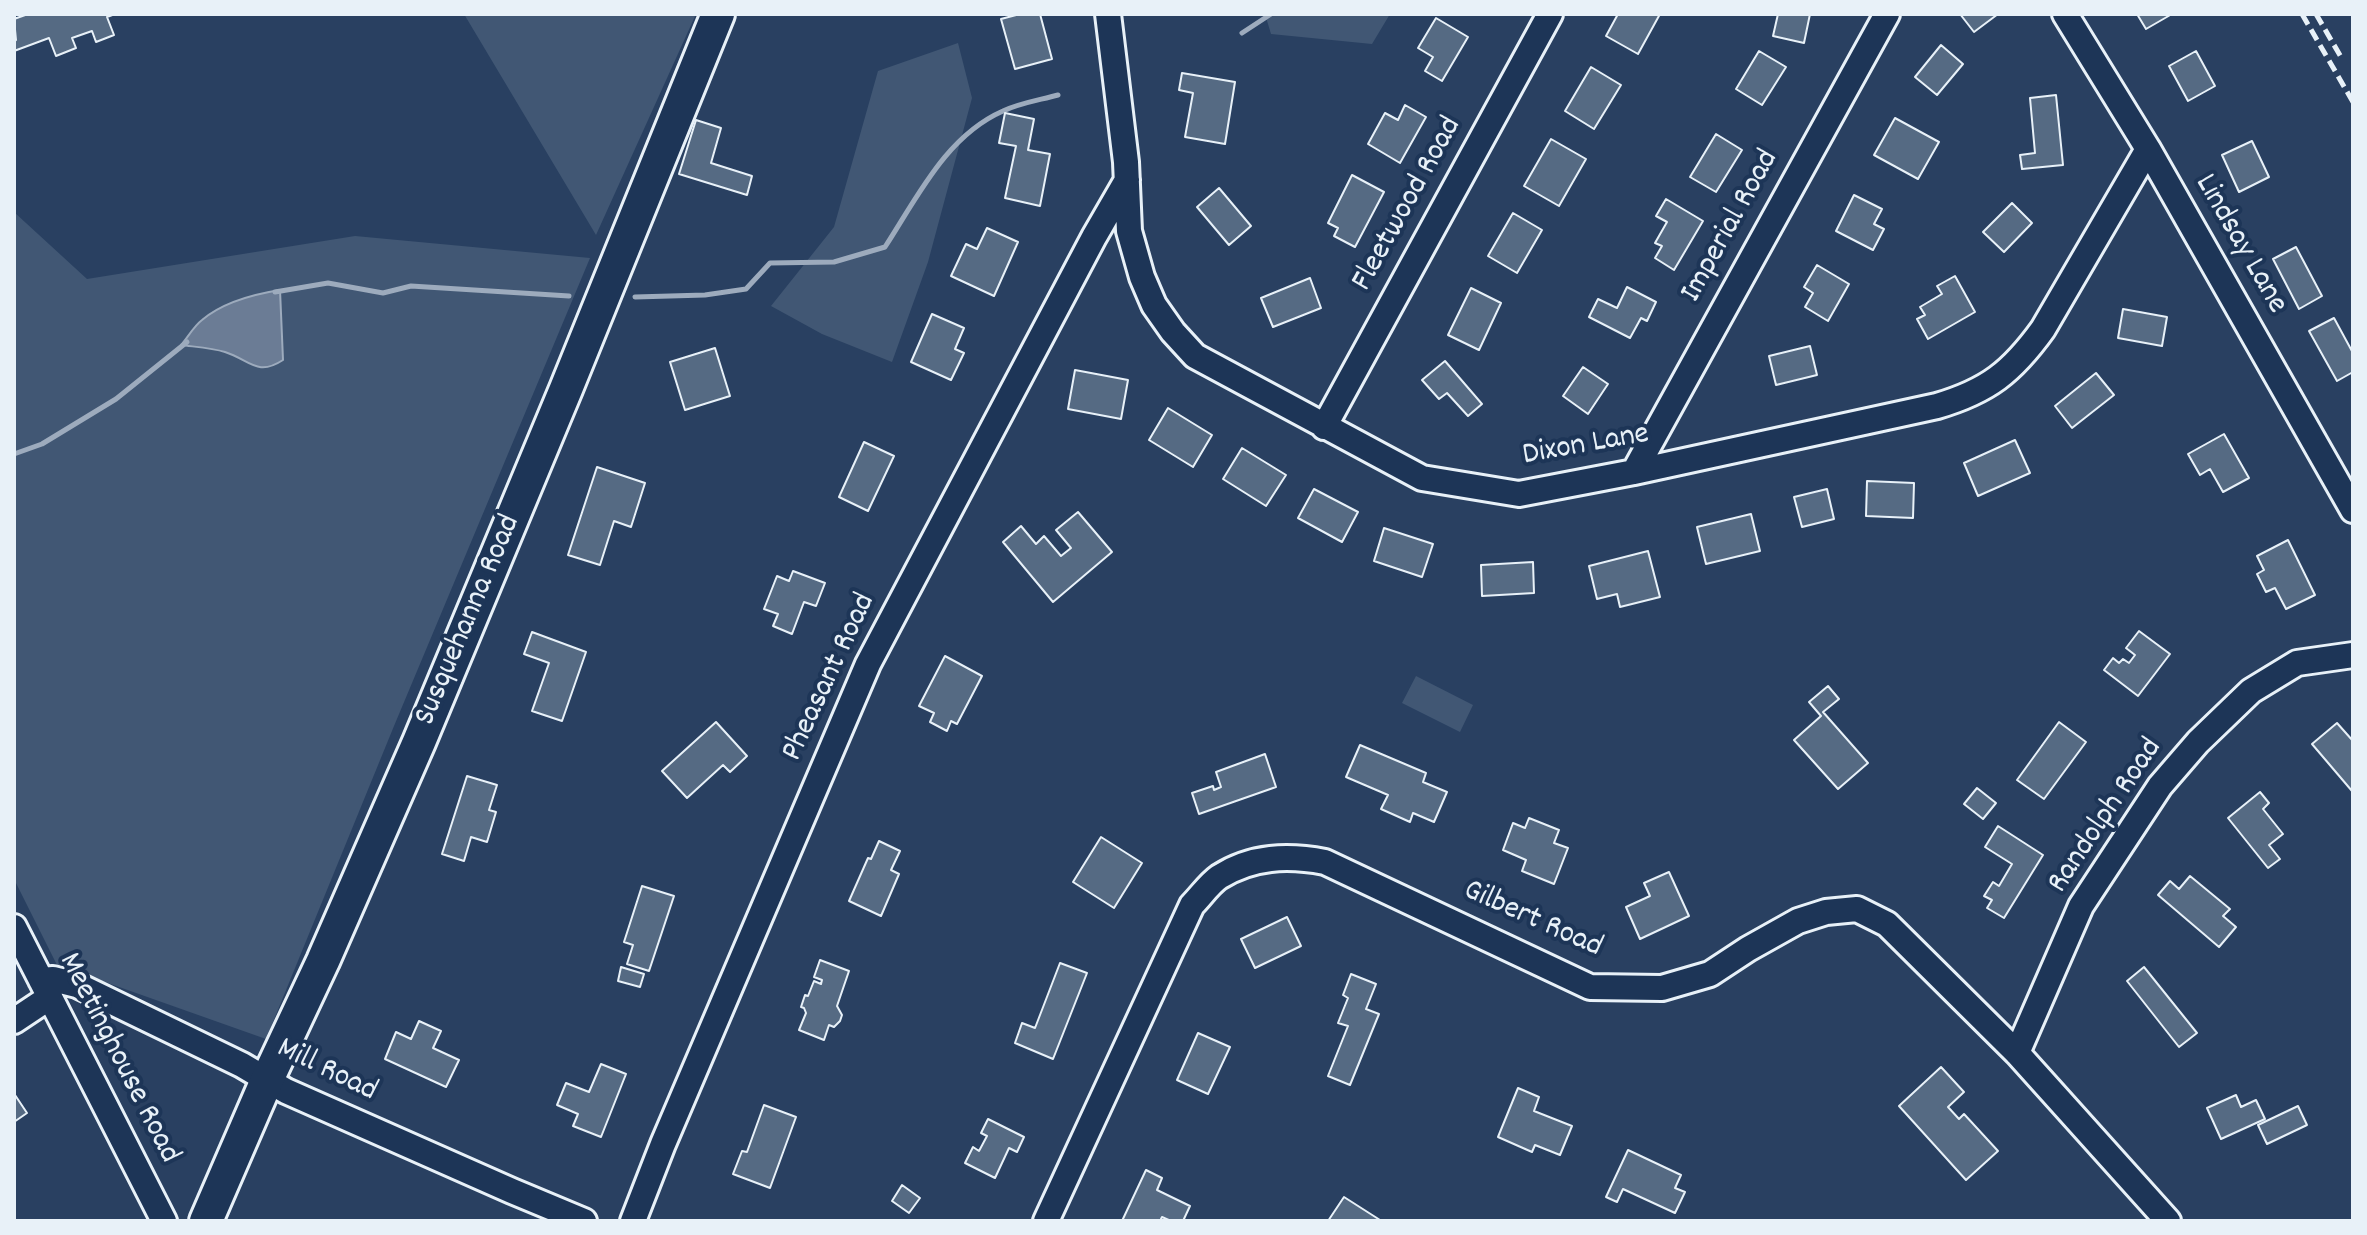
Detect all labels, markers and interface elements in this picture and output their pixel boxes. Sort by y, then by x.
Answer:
street label: Fleetwood Road [1345,111,1473,299]
street label: Imperial Road [1674,144,1790,310]
street label: Lindsay Lane [2184,169,2294,321]
street label: Dixon Lane [1520,417,1652,477]
street label: Susquehanna Road [408,510,532,732]
street label: Pheasant Road [775,588,887,768]
street label: Randolph Road [2041,732,2173,902]
street label: Gilbert Road [1456,873,1608,969]
street label: Meetinghouse Road [48,947,186,1171]
street label: Mill Road [269,1031,383,1113]

